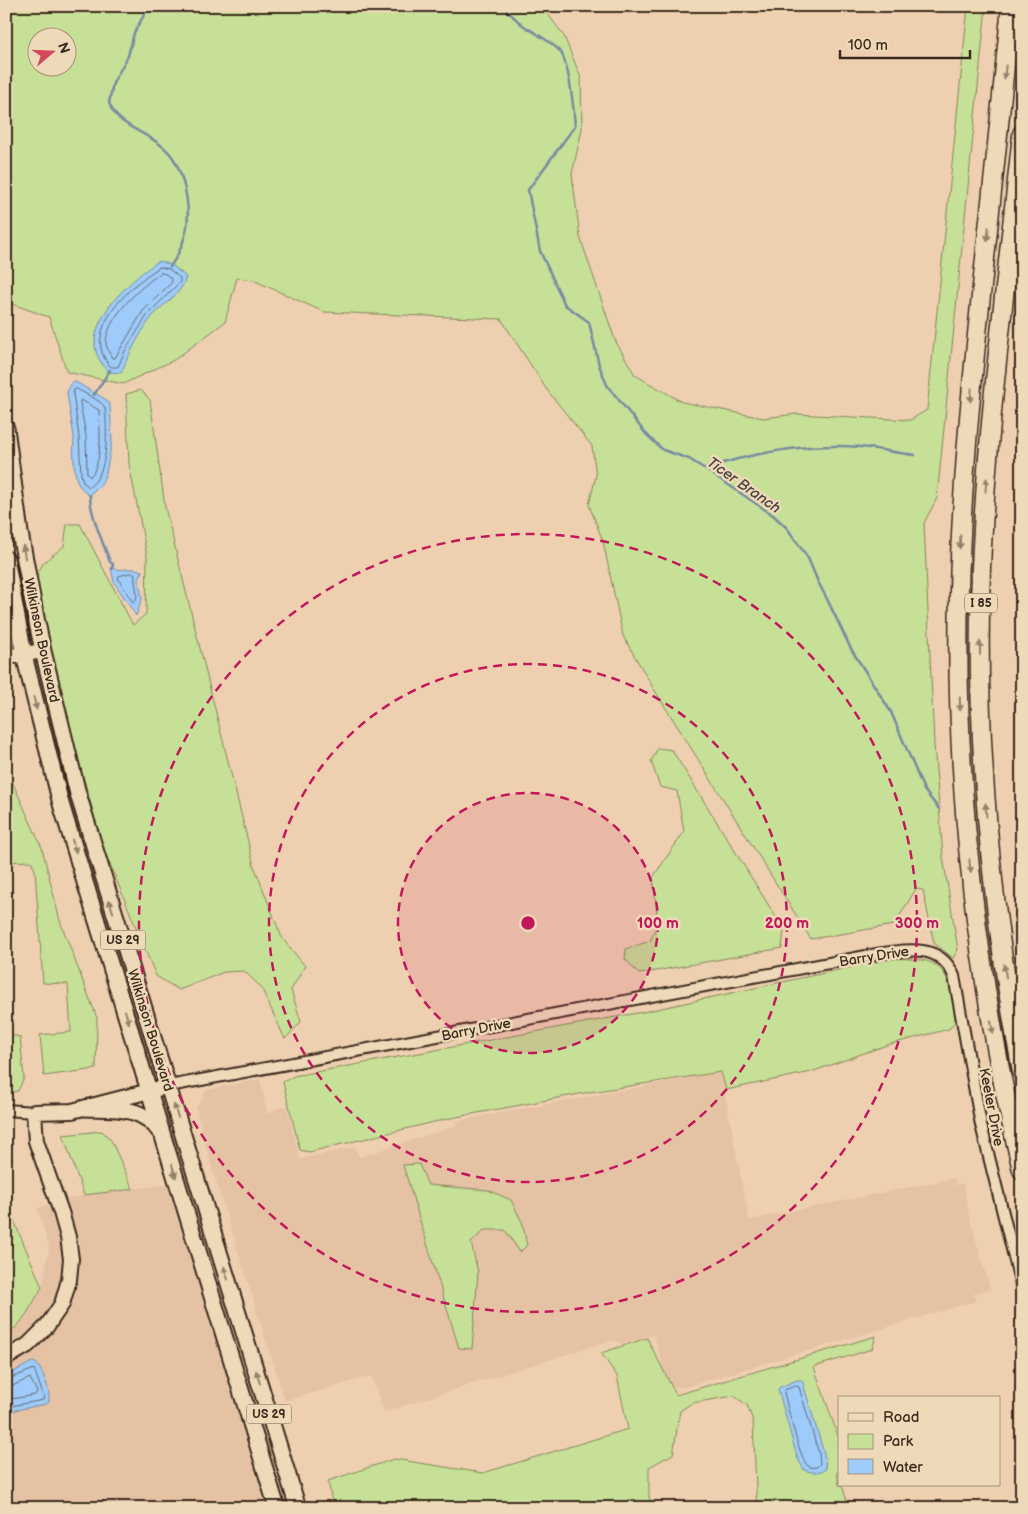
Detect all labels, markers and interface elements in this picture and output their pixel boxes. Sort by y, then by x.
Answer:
north arrow [28,28,78,78]
scale bar [840,28,970,60]
text: 100 m [848,36,888,55]
text: N [54,40,74,56]
one-way arrow [1001,64,1009,80]
one-way arrow [984,226,992,242]
one-way arrow [967,388,975,404]
water label: Ticer Branch [703,453,784,518]
one-way arrow [982,477,990,493]
one-way arrow [956,534,964,550]
one-way arrow [19,543,27,559]
street label: Wilkinson Boulevard [20,576,63,704]
road number: I 85 [965,594,997,612]
one-way arrow [976,639,984,655]
one-way arrow [31,695,39,710]
one-way arrow [956,696,964,712]
one-way arrow [982,802,990,818]
one-way arrow [70,839,78,854]
one-way arrow [966,858,974,874]
one-way arrow [107,899,115,914]
centre of rings [519,914,537,932]
text: 100 m [637,914,679,933]
text: 200 m [765,914,809,933]
text: 300 m [895,914,939,933]
road number: US 29 [100,930,146,950]
street label: Barry Drive [838,943,910,970]
one-way arrow [1000,963,1008,979]
street label: Wilkinson Boulevard [124,967,177,1093]
one-way arrow [124,1010,132,1025]
street label: Barry Drive [440,1014,512,1045]
one-way arrow [988,1019,996,1035]
street label: Keeter Drive [976,1066,1007,1148]
one-way arrow [172,1103,180,1118]
one-way arrow [171,1164,179,1179]
one-way arrow [222,1266,229,1281]
one-way arrow [253,1370,261,1385]
legend [838,1396,1000,1486]
road number: US 29 [246,1405,292,1424]
text: Road [883,1408,919,1427]
text: Park [883,1432,914,1451]
text: Water [883,1458,923,1477]

